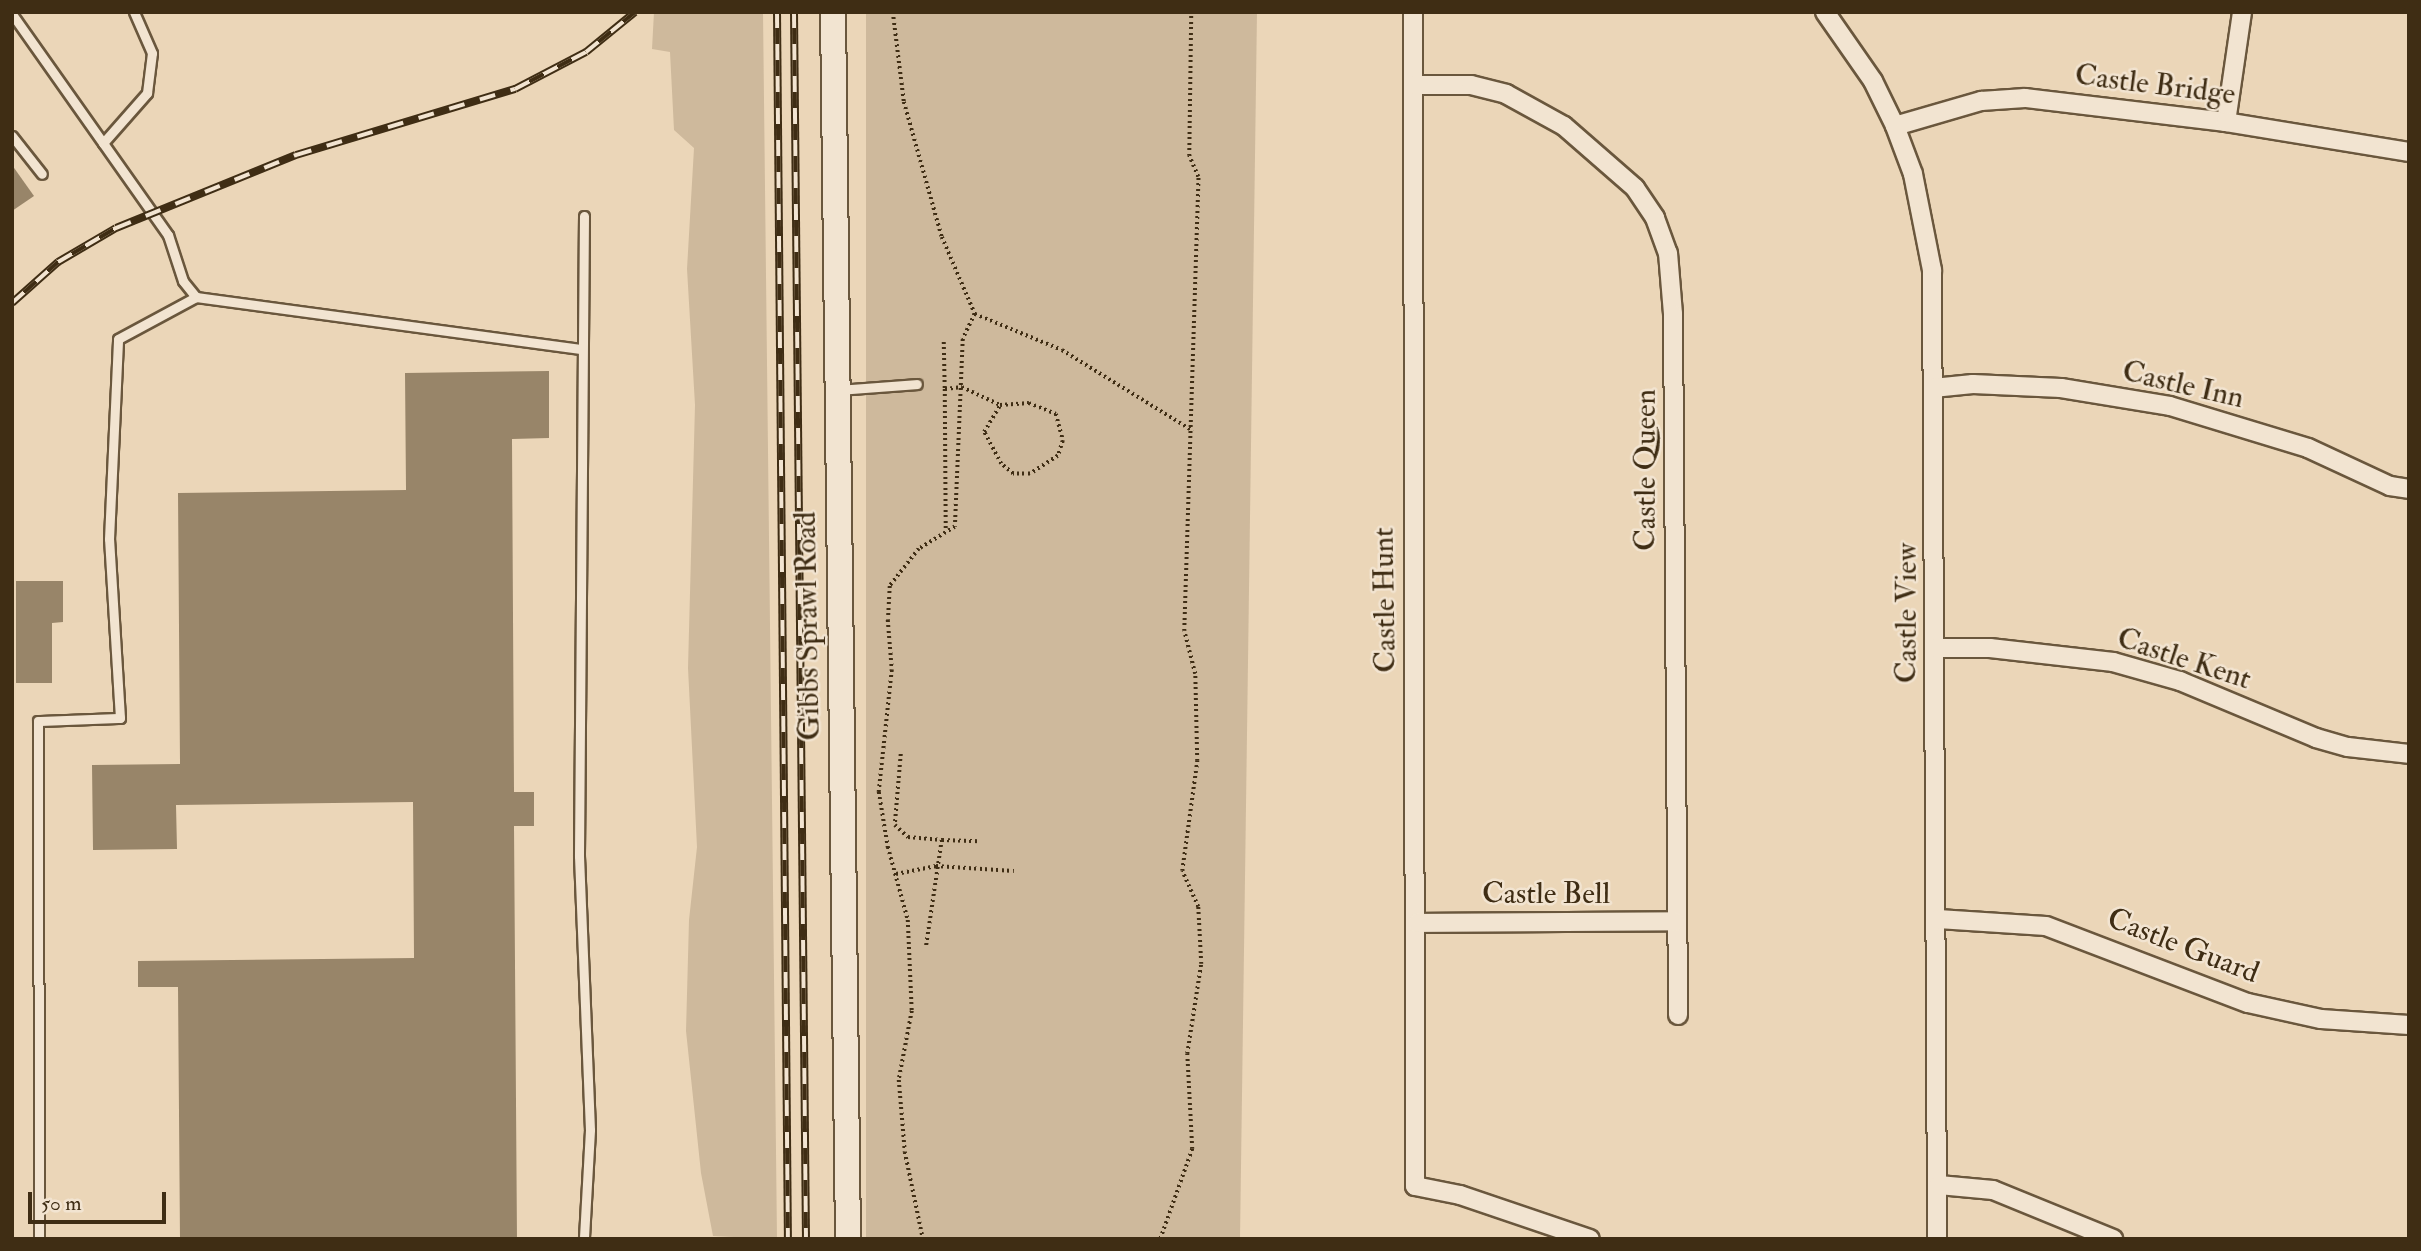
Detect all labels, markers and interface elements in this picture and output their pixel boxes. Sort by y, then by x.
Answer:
street label: Castle Bridge [2073,57,2237,113]
street label: Castle Inn [2119,354,2247,416]
street label: Castle Queen [1628,389,1664,551]
street label: Gibbs Sprawl Road [788,511,828,741]
street label: Castle Hunt [1366,527,1404,673]
street label: Castle View [1889,543,1925,683]
street label: Castle Kent [2112,620,2256,698]
street label: Castle Bell [1482,876,1610,912]
street label: Castle Guard [2102,901,2264,991]
scale bar [32,1178,170,1222]
text: 50 m [41,1190,82,1217]

